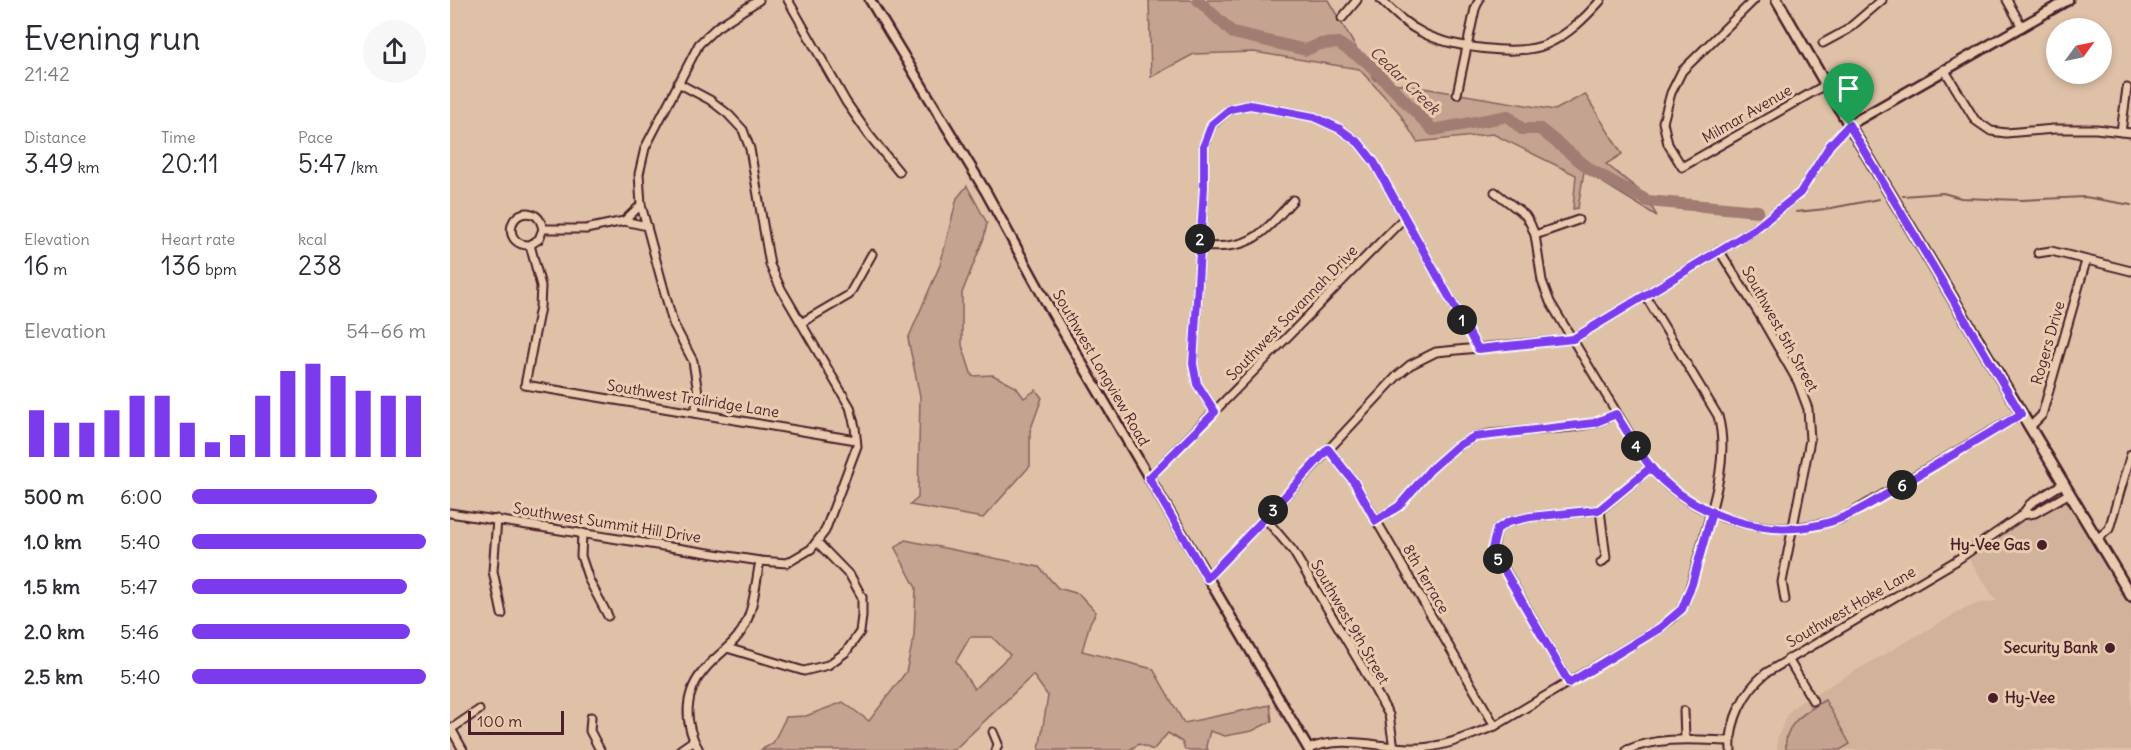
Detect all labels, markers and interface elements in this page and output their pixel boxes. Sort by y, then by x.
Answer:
text: Evening run [24,17,200,59]
north arrow [2046,18,2112,84]
map controls [2046,18,2112,84]
button: share [363,20,426,83]
water label: Cedar Creek [1366,42,1445,120]
text: 21:42 [24,61,70,86]
pin [1823,63,1874,125]
icon: arrive [1832,72,1865,105]
street label: Milmar Avenue [1698,80,1795,147]
text: Distance [24,127,86,147]
text: Time [161,127,196,147]
text: Pace [298,127,333,147]
text: 3.49 [24,147,74,180]
text: 20:11 [161,147,219,180]
text: 5:47 [298,147,346,180]
text: km [74,157,100,177]
text: /km [346,157,378,177]
pin: 2 [1185,224,1215,254]
text: Elevation [24,229,90,249]
text: Heart rate [161,229,235,249]
text: kcal [298,229,327,249]
text: 2 [1196,229,1204,249]
street label: Southwest Savannah Drive [1222,241,1361,384]
text: 16 [24,249,49,282]
text: 136 [161,249,201,282]
text: 238 [298,249,342,282]
text: m [49,259,67,279]
text: bpm [201,259,237,279]
street label: Southwest 5th Street [1738,263,1823,395]
street label: Southwest Longview Road [1049,286,1154,449]
street label: Rogers Drive [2026,299,2069,387]
pin: 1 [1447,305,1477,335]
text: 1 [1459,310,1465,330]
text: Elevation [24,318,106,343]
text: 54–66 m [346,318,426,343]
street label: Southwest Trailridge Lane [606,375,781,422]
pin: 4 [1621,431,1651,461]
text: 4 [1631,436,1641,456]
pin: 6 [1887,470,1917,500]
text: 6 [1897,475,1907,495]
text: 500 m [24,484,84,509]
text: 6:00 [120,484,162,509]
pin: 3 [1258,495,1288,525]
street label: Southwest Summit Hill Drive [512,498,702,547]
text: 3 [1268,500,1278,520]
text: 1.0 km [24,529,82,554]
text: 5:40 [120,529,161,554]
place label: Hy-Vee Gas [1950,535,2030,555]
marker: Hy-Vee Gas [2035,538,2049,552]
street label: 8th Terrace [1399,541,1454,617]
pin: 5 [1483,544,1513,574]
text: 5 [1493,549,1503,569]
street label: Southwest 9th Street [1307,556,1394,687]
street label: Southwest Hoke Lane [1783,562,1919,651]
text: 1.5 km [24,574,80,599]
text: 5:47 [120,574,157,599]
text: 2.0 km [24,619,85,644]
text: 5:46 [120,619,159,644]
place label: Security Bank [2004,638,2098,658]
marker: Security Bank [2103,641,2117,655]
text: 2.5 km [24,664,83,689]
text: 5:40 [120,664,161,689]
place label: Hy-Vee [2005,688,2055,708]
marker: Hy-Vee [1986,691,2000,705]
scale bar [468,708,564,736]
text: 100 m [477,711,522,731]

